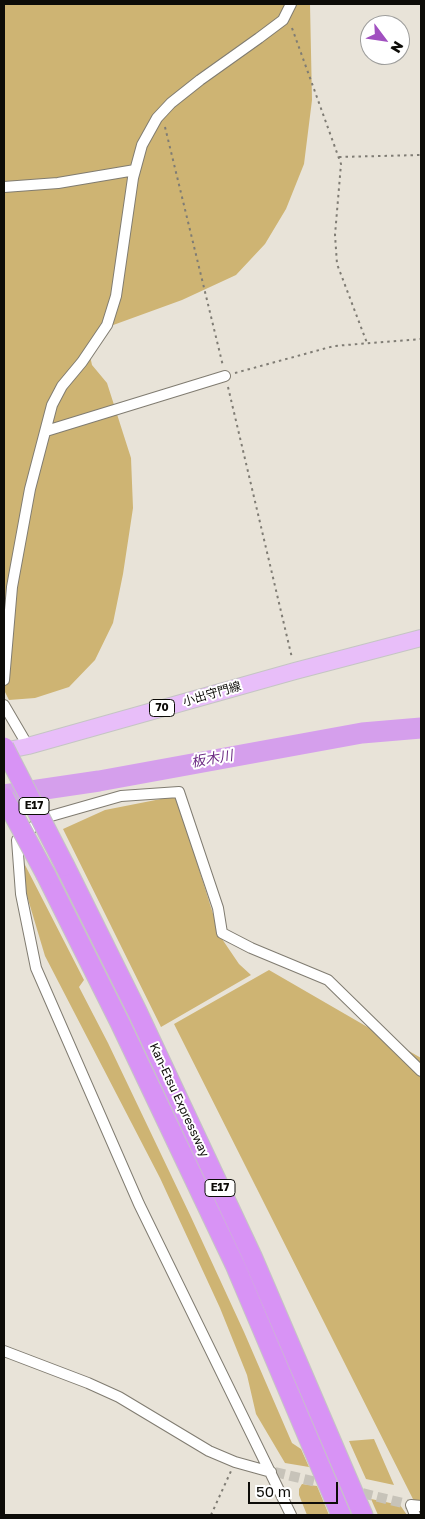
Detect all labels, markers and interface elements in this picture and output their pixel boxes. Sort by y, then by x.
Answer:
north arrow [360,15,410,65]
text: N [387,39,407,56]
street label: 小出守門線 [181,679,243,709]
road number: 70 [150,700,174,716]
water label: 板木川 [190,747,234,771]
road number: E17 [19,798,49,814]
street label: Kan-Etsu Expressway [146,1041,212,1159]
road number: E17 [205,1180,235,1196]
scale bar [250,1472,340,1504]
text: 50 m [256,1482,291,1500]

